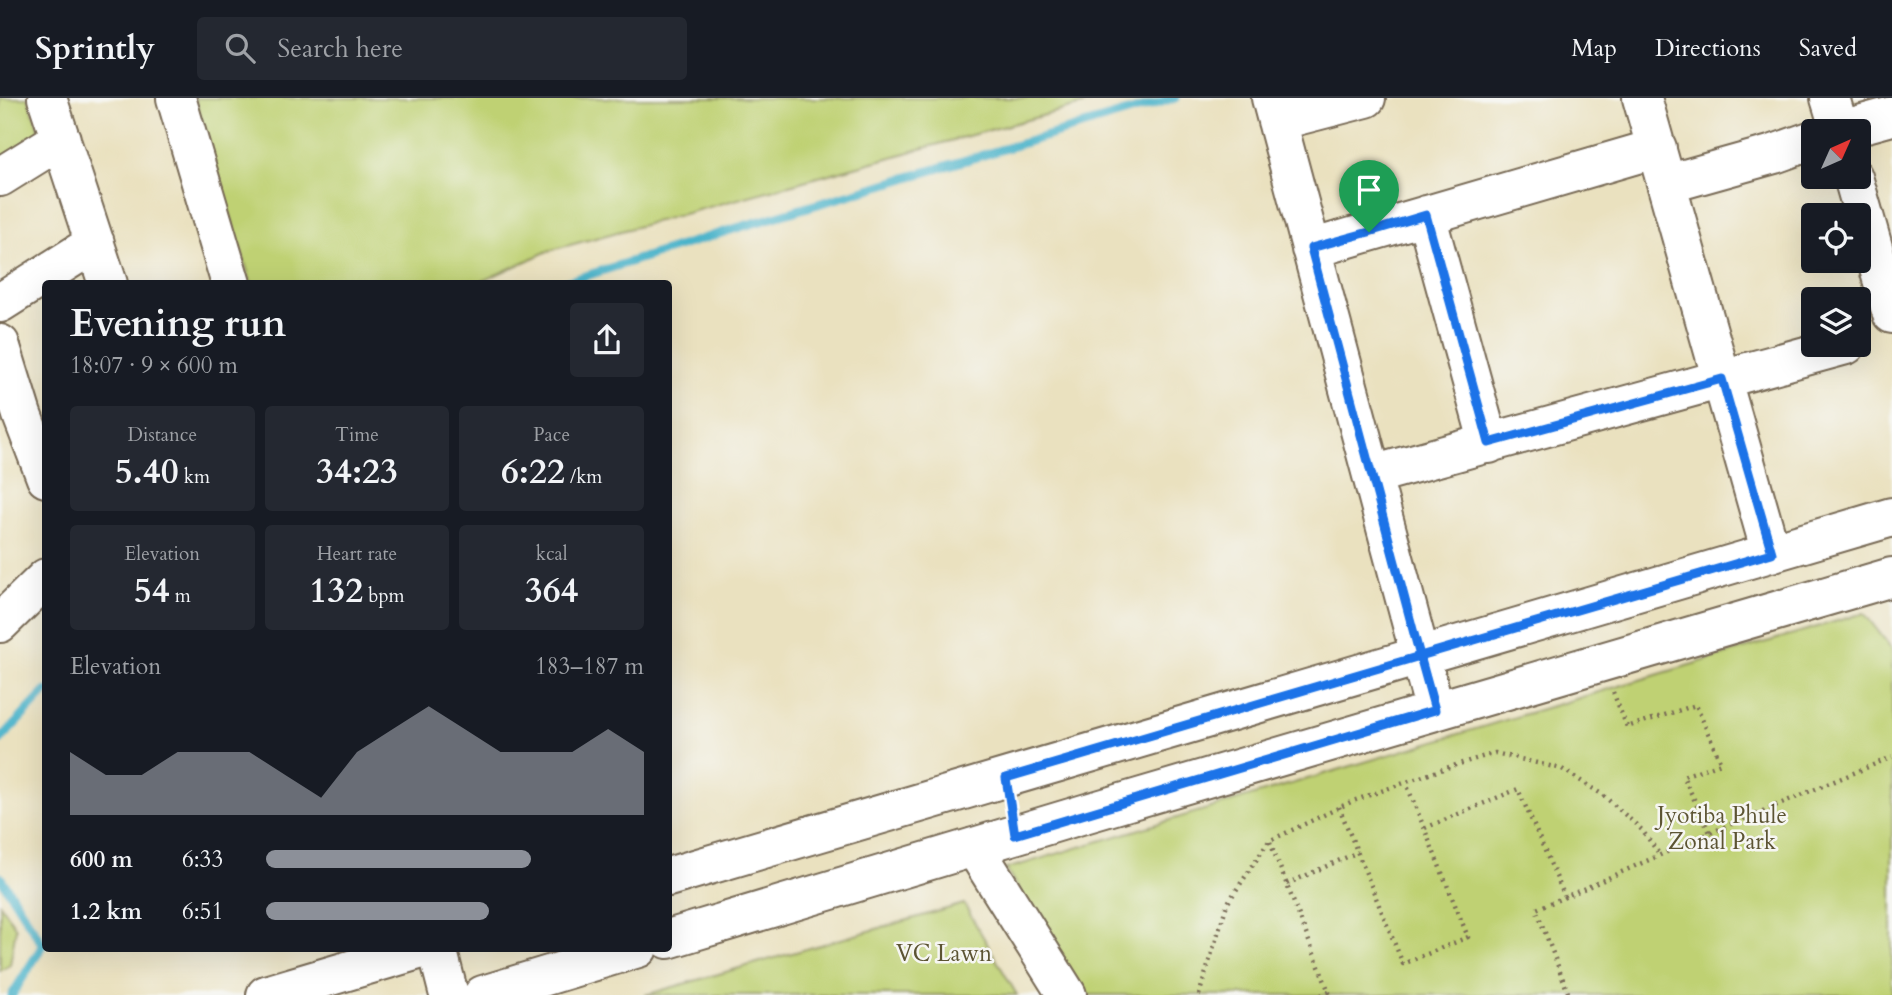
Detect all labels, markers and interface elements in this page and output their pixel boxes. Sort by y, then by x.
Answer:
search box [197,17,687,80]
text: Sprintly [35,26,155,71]
icon: search [221,29,259,67]
text: Search here [277,31,403,66]
text: Map [1571,32,1617,65]
text: Directions [1655,32,1761,65]
text: Saved [1799,32,1857,65]
north arrow [1801,119,1871,189]
map controls [1801,119,1871,357]
pin [1339,160,1399,232]
icon: arrive [1350,171,1388,209]
button: locate [1801,203,1871,273]
button: layers [1801,287,1871,357]
text: Evening run [70,298,286,350]
button: share [570,303,644,377]
text: 18:07 · 9 × 600 m [70,350,238,381]
text: Distance [128,422,197,448]
text: Time [335,422,379,448]
text: Pace [533,422,570,448]
text: 5.40 [115,448,179,496]
text: 34:23 [316,448,398,496]
text: 6:22 [501,448,565,496]
text: km [179,464,210,490]
text: /km [565,464,602,490]
text: Elevation [125,541,200,567]
text: Heart rate [317,541,397,567]
text: kcal [536,541,568,567]
text: 54 [134,567,170,615]
text: 132 [309,567,363,615]
text: 364 [525,567,579,615]
text: m [170,583,191,609]
text: bpm [363,583,405,609]
text: Elevation [70,651,161,682]
text: 183–187 m [535,651,644,682]
park label: Jyotiba Phule Zonal Park [1654,800,1787,857]
text: 600 m [70,844,133,875]
text: 6:33 [182,844,223,875]
text: 1.2 km [70,896,142,927]
text: 6:51 [182,896,223,927]
park label: VC Lawn [896,938,992,969]

